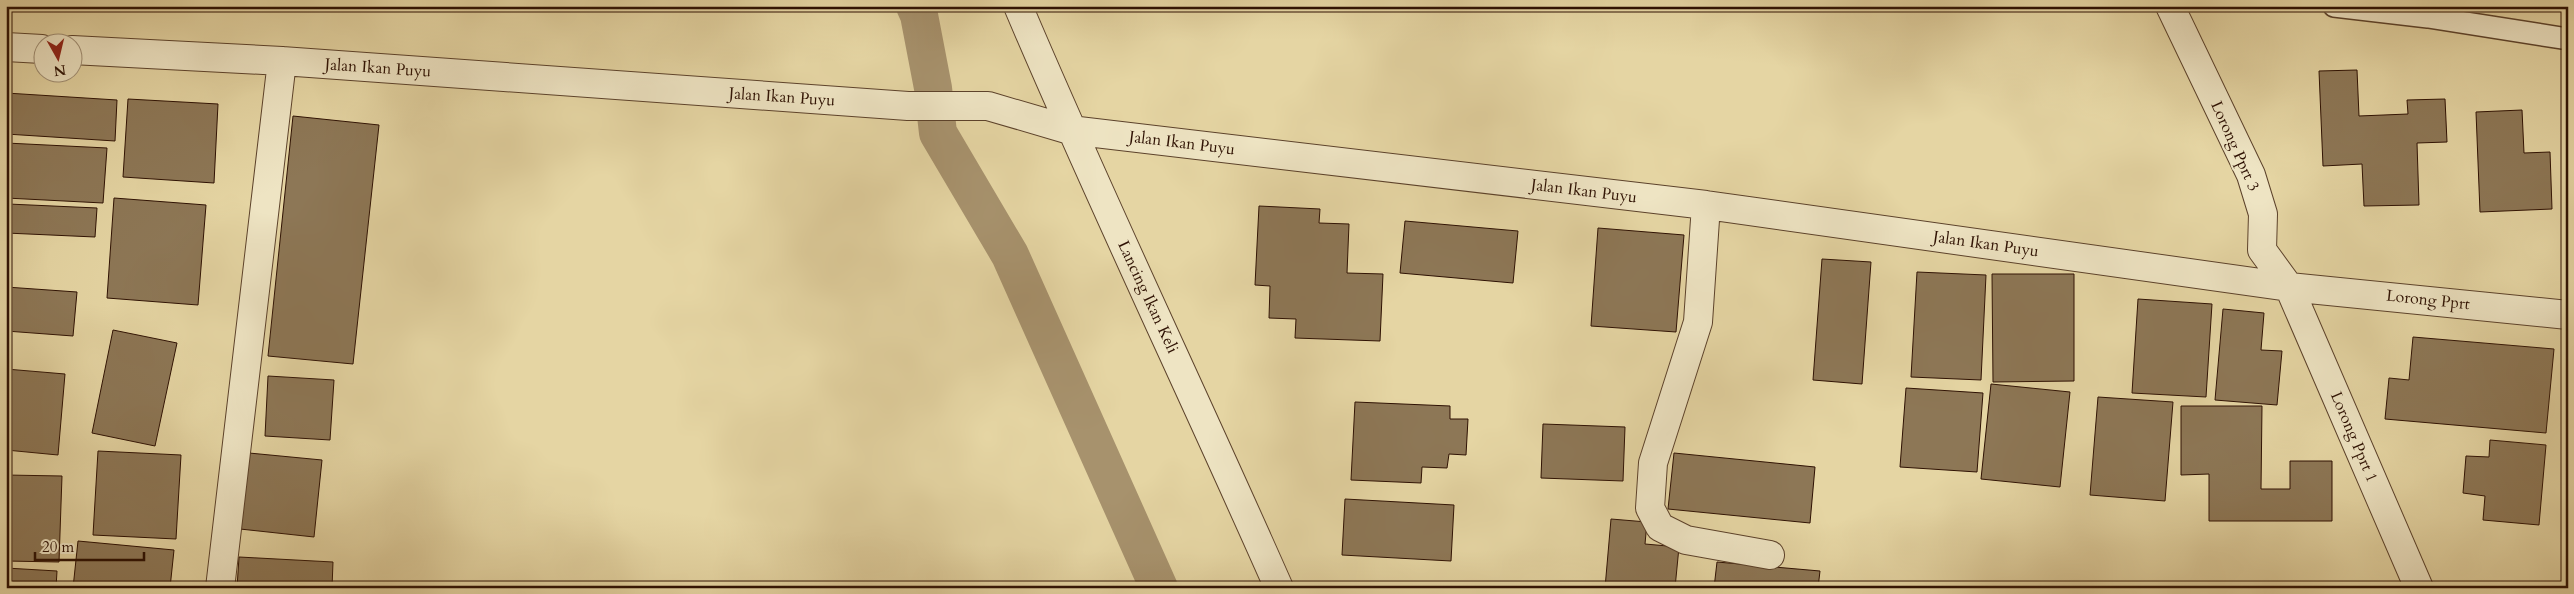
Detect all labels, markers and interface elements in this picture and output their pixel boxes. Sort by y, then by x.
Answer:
north arrow [32,32,82,82]
street label: Jalan Ikan Puyu [322,53,432,83]
text: N [52,60,67,81]
street label: Jalan Ikan Puyu [726,82,836,112]
street label: Lorong Pprt 3 [2205,97,2265,195]
street label: Jalan Ikan Puyu [1126,125,1236,160]
street label: Jalan Ikan Puyu [1528,173,1638,208]
street label: Jalan Ikan Puyu [1930,225,2040,262]
street label: Lancing Ikan Keli [1112,237,1184,357]
street label: Lorong Pprt [2385,285,2471,315]
street label: Lorong Pprt 1 [2325,388,2383,486]
scale bar [35,529,144,561]
text: 20 m [42,537,74,557]

